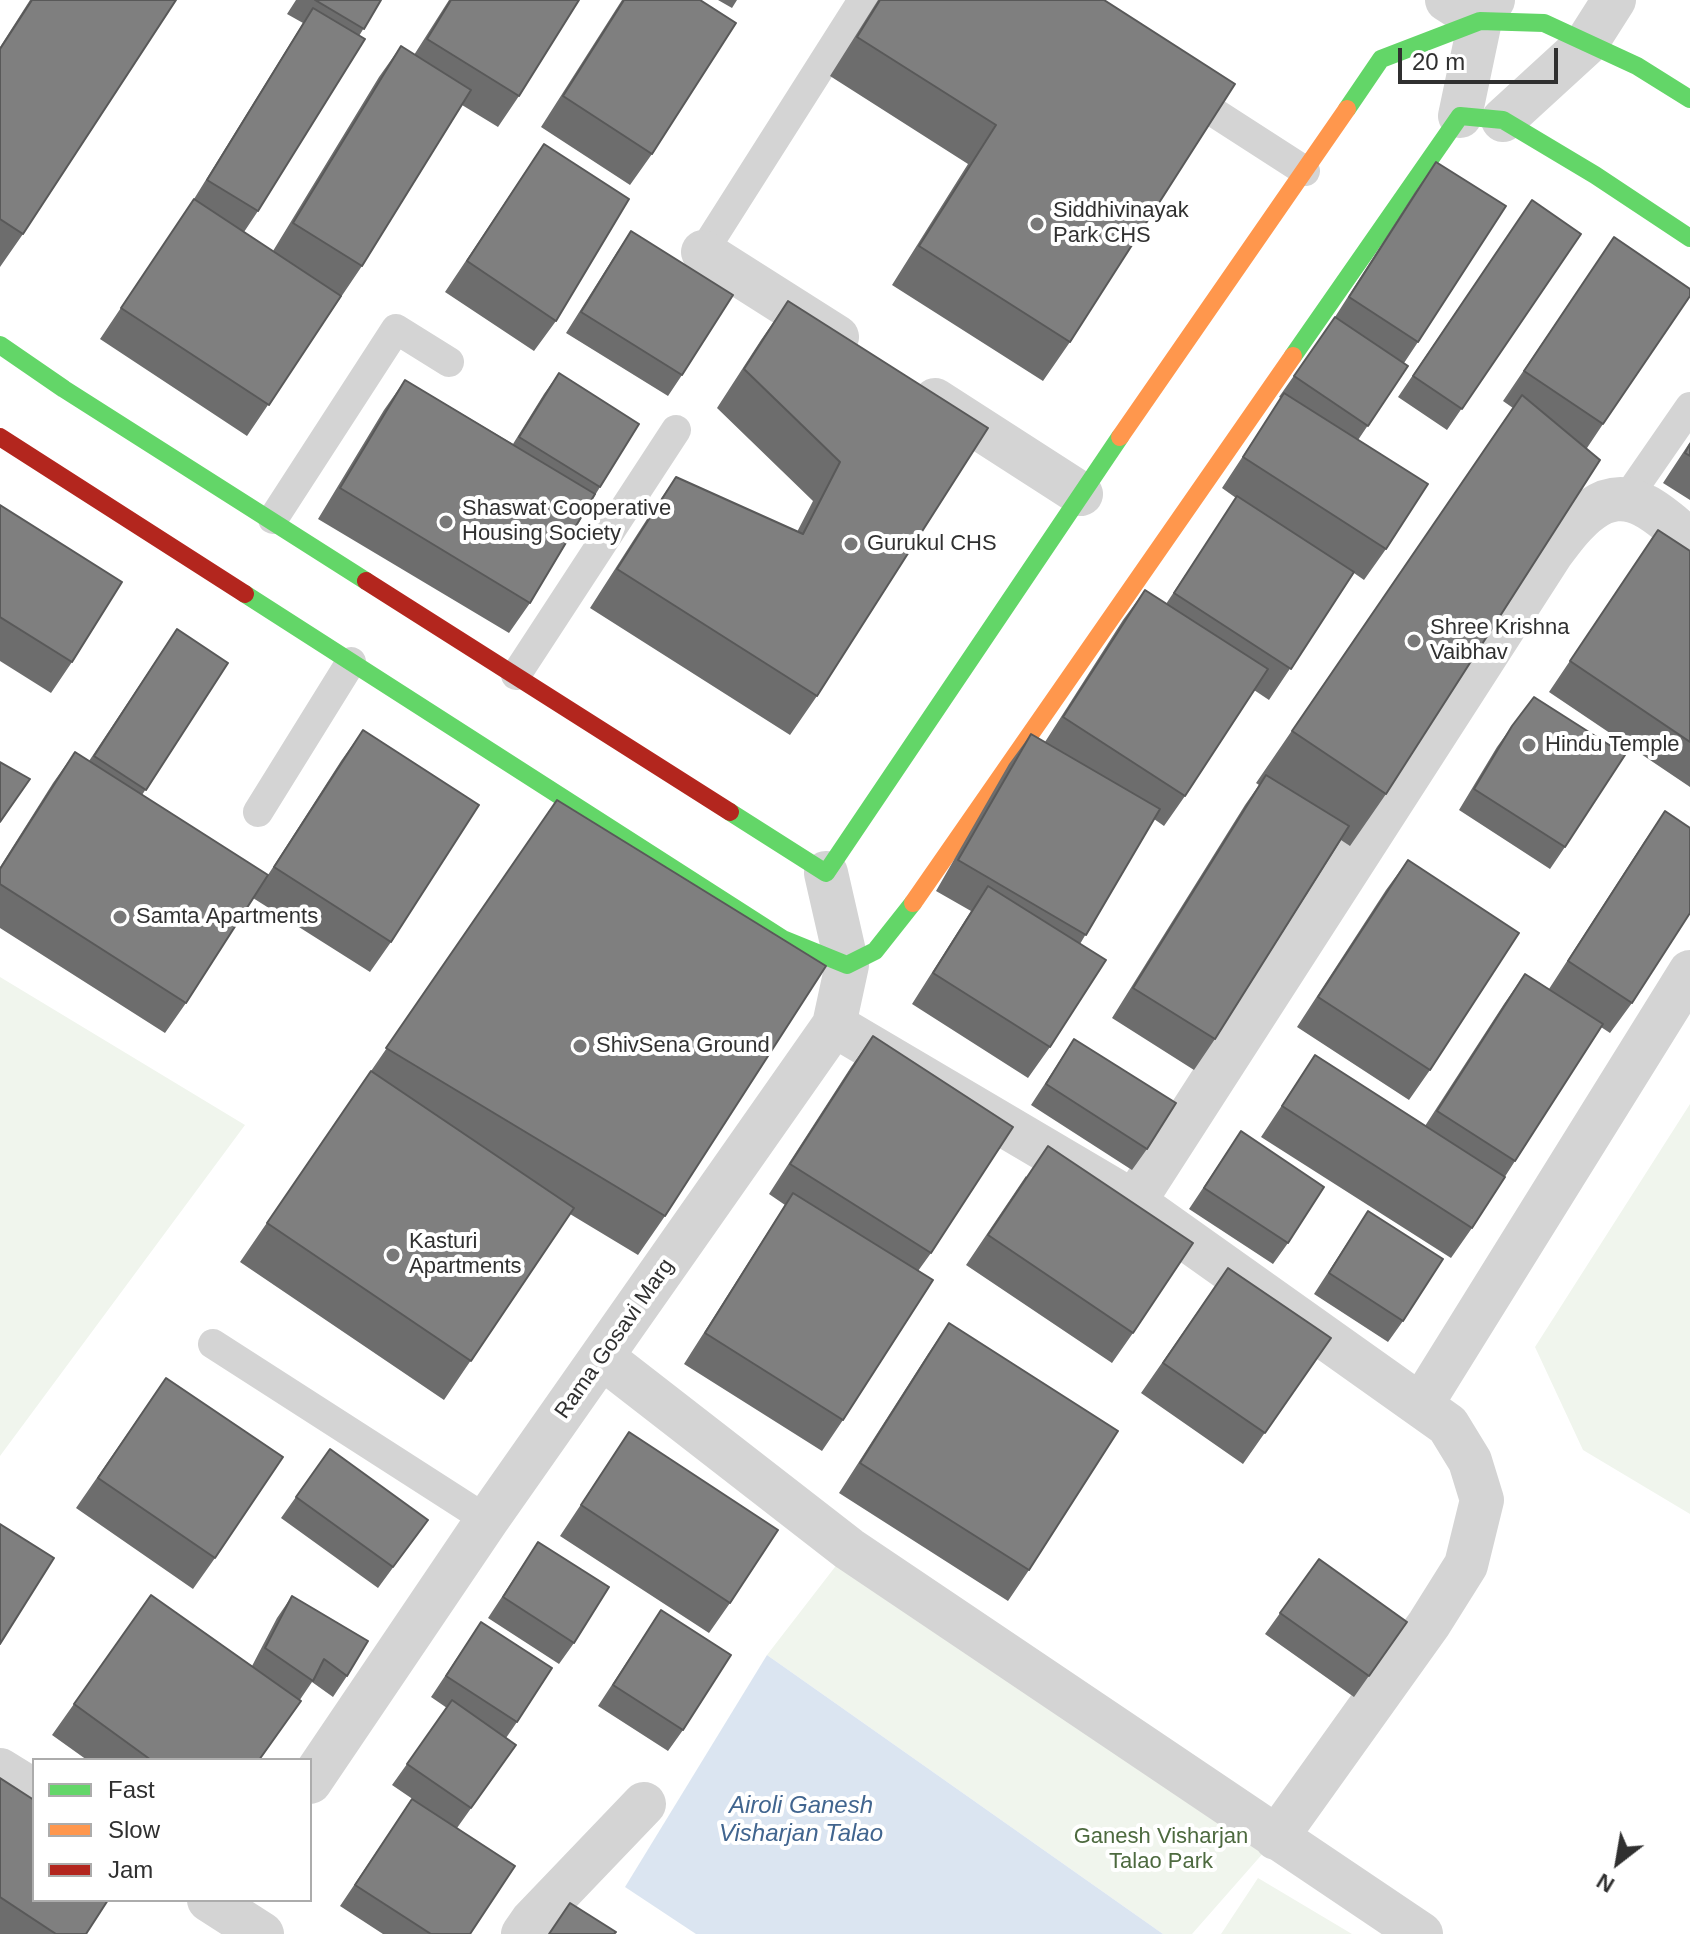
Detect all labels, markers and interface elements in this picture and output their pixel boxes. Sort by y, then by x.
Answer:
scale bar [1402,32,1562,82]
text: 20 m [1412,48,1465,75]
place label: Siddhivinayak Park CHS [1053,198,1189,250]
marker: Siddhivinayak Park CHS [1028,215,1046,233]
place label: Shaswat Cooperative Housing Society [462,496,671,548]
marker: Shaswat Cooperative Housing Society [437,513,455,531]
place label: Gurukul CHS [867,531,997,557]
marker: Gurukul CHS [842,535,860,553]
place label: Shree Krishna Vaibhav [1430,615,1569,666]
marker: Shree Krishna Vaibhav [1405,632,1423,650]
place label: Hindu Temple [1545,732,1680,758]
marker: Hindu Temple [1520,736,1538,754]
place label: Samta Apartments [136,904,318,930]
marker: Samta Apartments [111,908,129,926]
place label: ShivSena Ground [596,1033,770,1059]
marker: ShivSena Ground [571,1037,589,1055]
place label: Kasturi Apartments [409,1229,521,1280]
marker: Kasturi Apartments [384,1246,402,1264]
street label: Rama Gosavi Marg [550,1254,680,1424]
legend [32,1758,312,1902]
text: Fast [108,1776,155,1803]
water label: Airoli Ganesh Visharjan Talao [719,1792,883,1848]
text: Slow [108,1816,160,1843]
north arrow [1578,1822,1658,1902]
park label: Ganesh Visharjan Talao Park [1074,1824,1248,1876]
text: Jam [108,1856,153,1883]
text: N [1592,1868,1619,1898]

